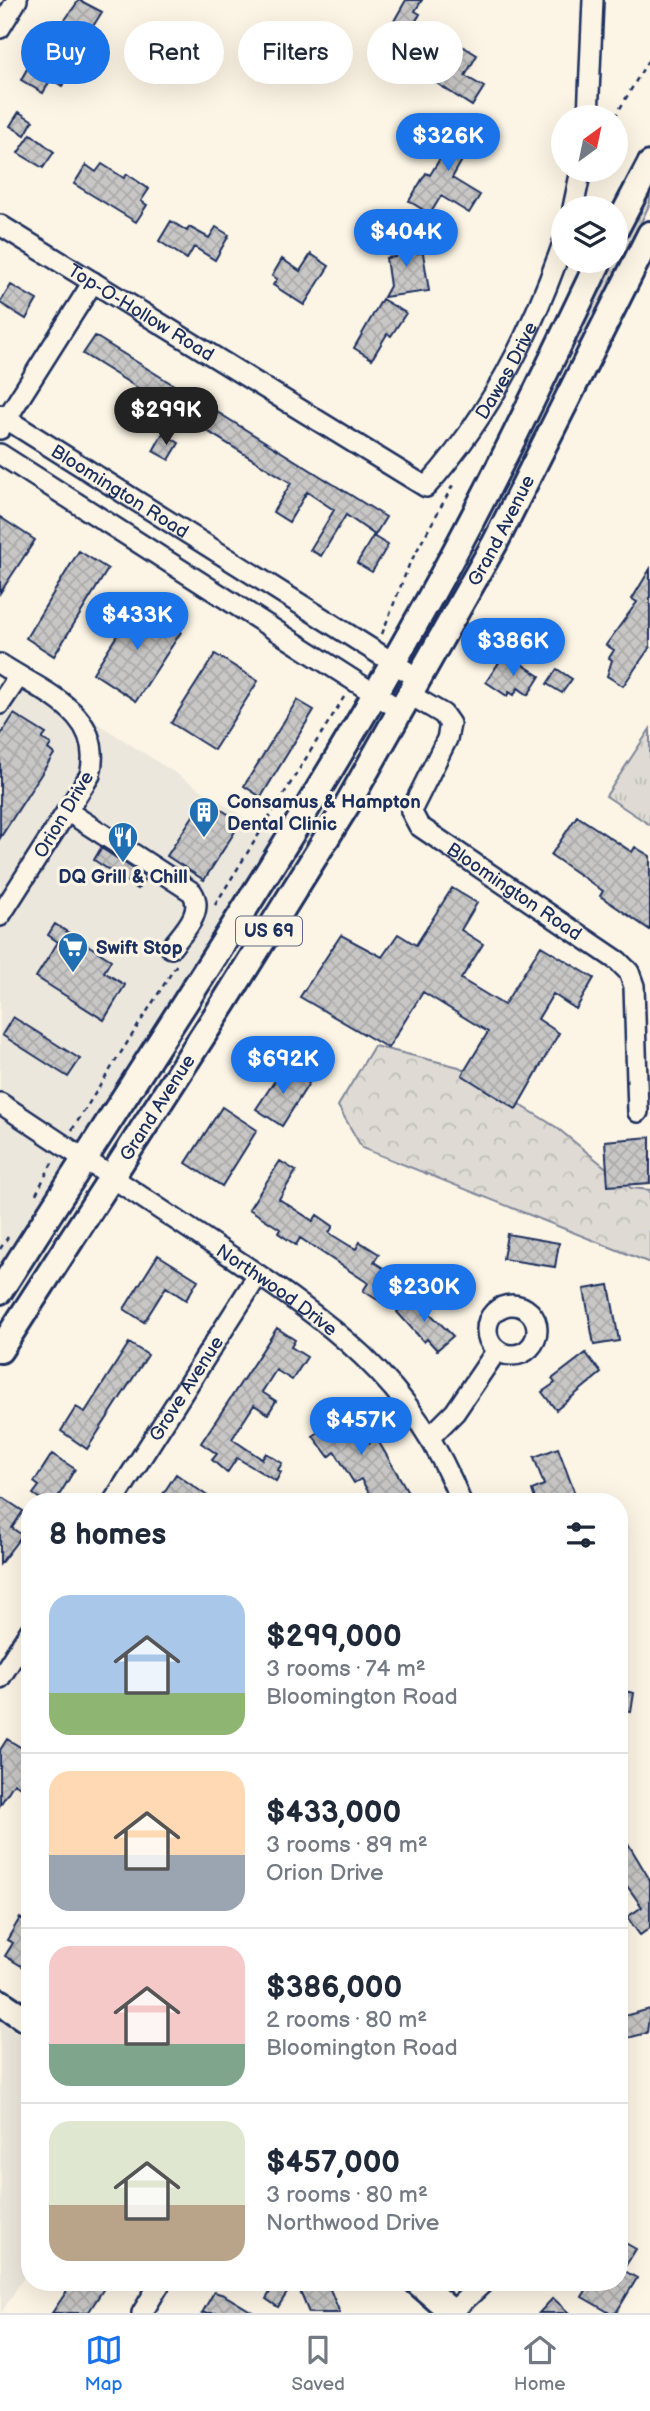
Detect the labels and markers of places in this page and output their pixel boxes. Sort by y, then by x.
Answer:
pin: $326K [399,114,497,173]
pin: $404K [357,210,455,269]
pin: $299K [117,388,215,447]
pin: $433K [88,592,186,652]
pin: $386K [464,618,562,678]
place label: Consamus & Hampton Dental Clinic [227,791,421,836]
building icon: Consamus & Hampton Dental Clinic [187,795,221,839]
restaurant icon: DQ Grill & Chill [106,820,140,864]
place label: DQ Grill & Chill [58,866,188,889]
supermarket icon: Swift Stop [56,930,90,974]
place label: Swift Stop [96,937,183,960]
pin: $692K [234,1036,332,1096]
pin: $230K [375,1264,473,1324]
pin: $457K [312,1398,410,1457]

